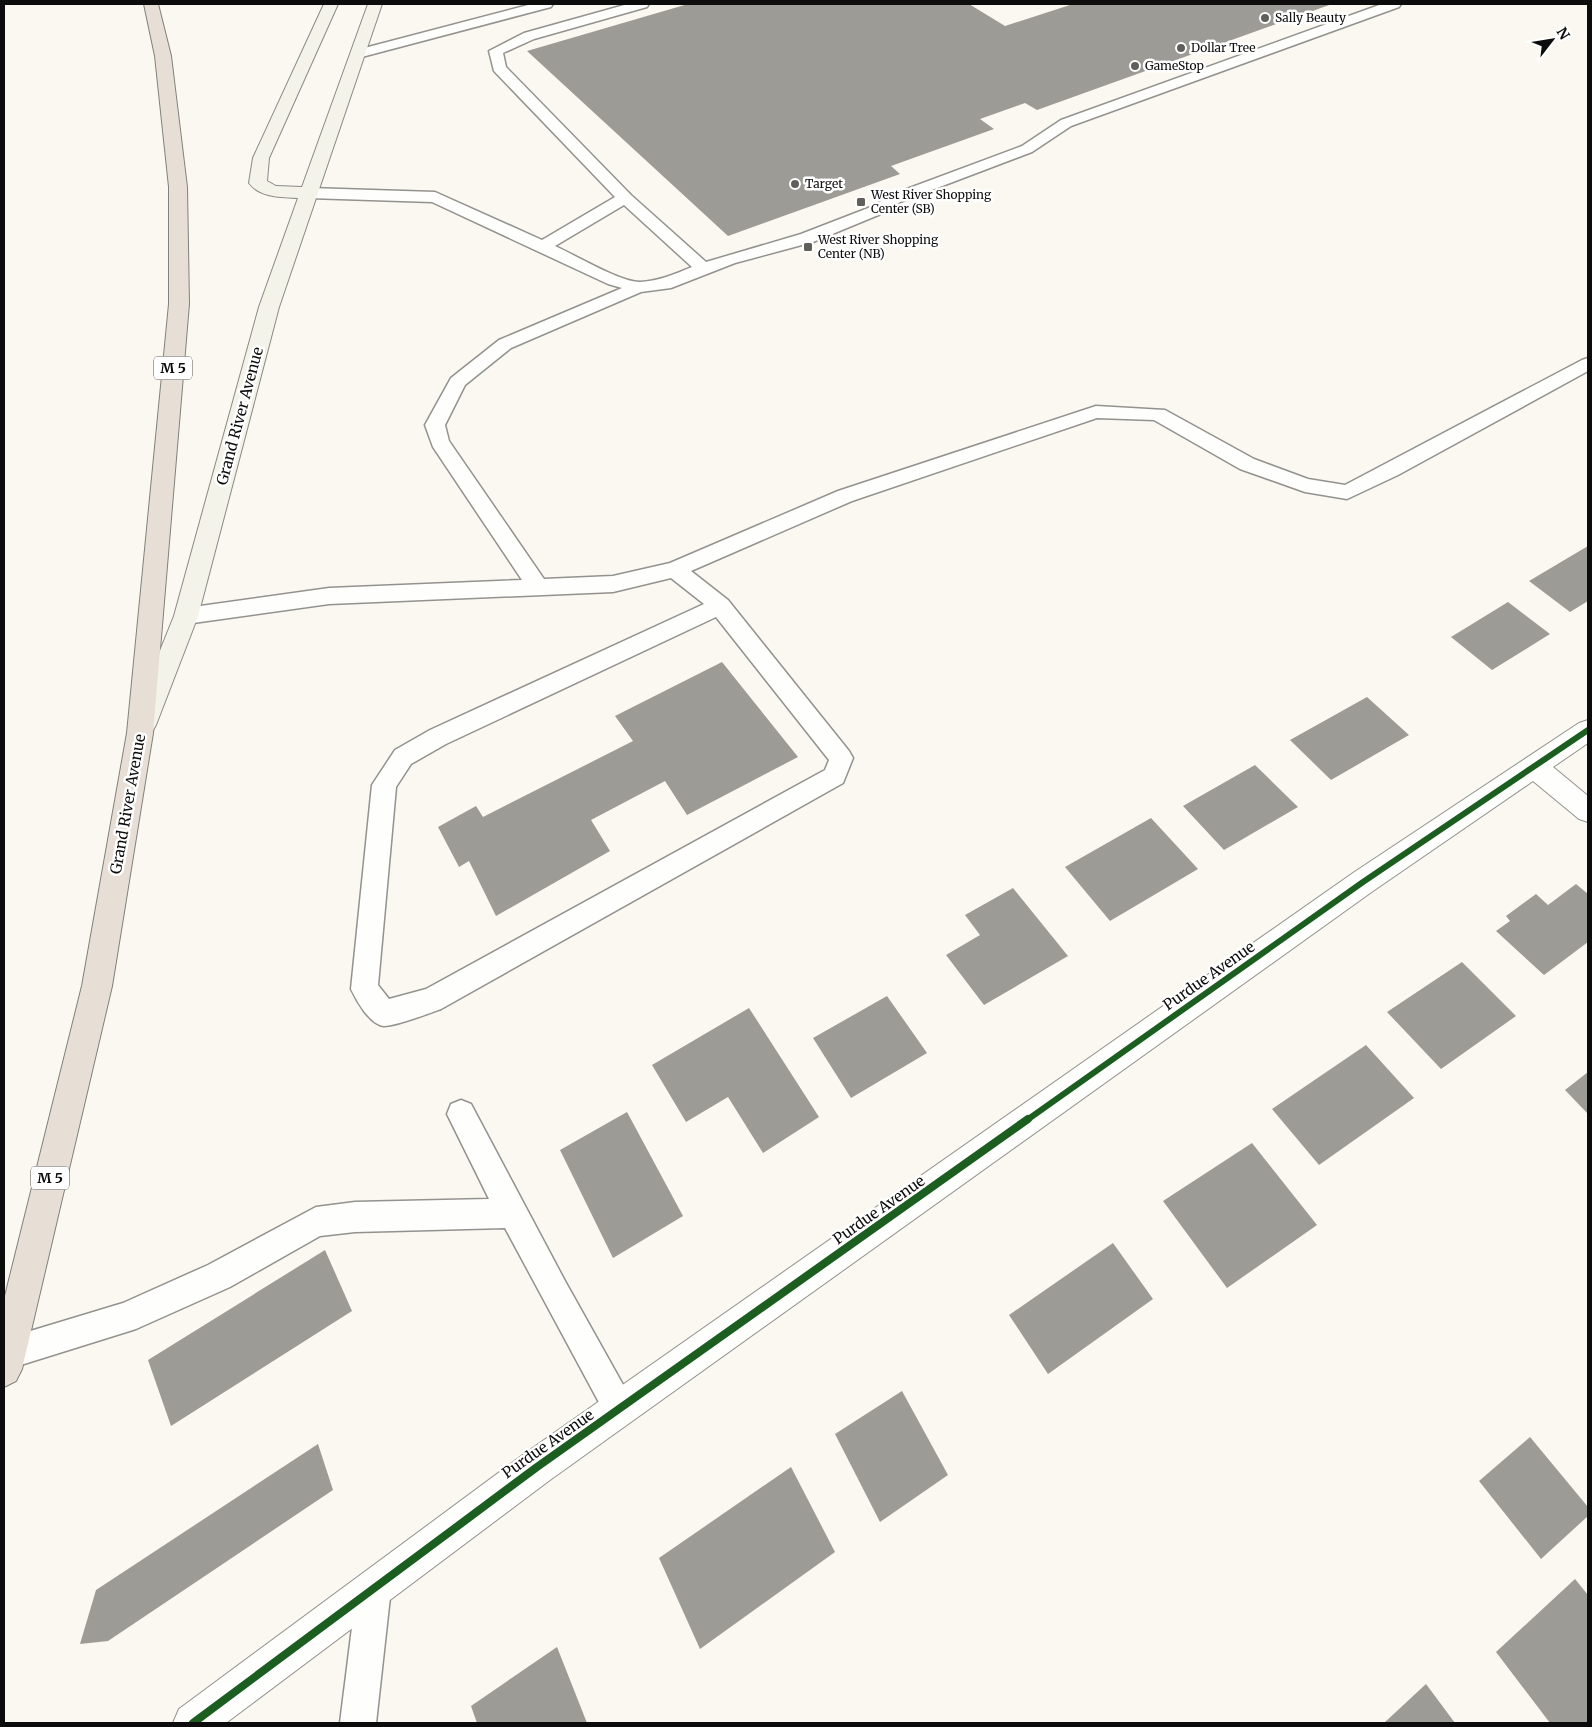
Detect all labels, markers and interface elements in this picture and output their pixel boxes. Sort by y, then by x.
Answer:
place label: Sally Beauty [1275,10,1346,25]
marker: Sally Beauty [1259,12,1271,24]
north arrow [1527,15,1577,65]
text: N [1553,24,1574,43]
place label: Dollar Tree [1191,40,1255,55]
marker: Dollar Tree [1175,42,1187,54]
place label: GameStop [1145,58,1204,73]
marker: GameStop [1129,60,1141,72]
place label: Target [805,176,843,191]
marker: Target [789,178,801,190]
place label: West River Shopping Center (SB) [870,187,992,216]
marker: West River Shopping Center (SB) [855,196,867,208]
place label: West River Shopping Center (NB) [817,232,939,261]
marker: West River Shopping Center (NB) [802,241,814,253]
street label: Grand River Avenue [212,345,267,487]
road number: M 5 [154,356,192,379]
street label: Grand River Avenue [106,732,149,875]
street label: Purdue Avenue [1159,937,1258,1014]
road number: M 5 [31,1166,69,1190]
street label: Purdue Avenue [829,1171,928,1248]
street label: Purdue Avenue [498,1405,597,1482]

